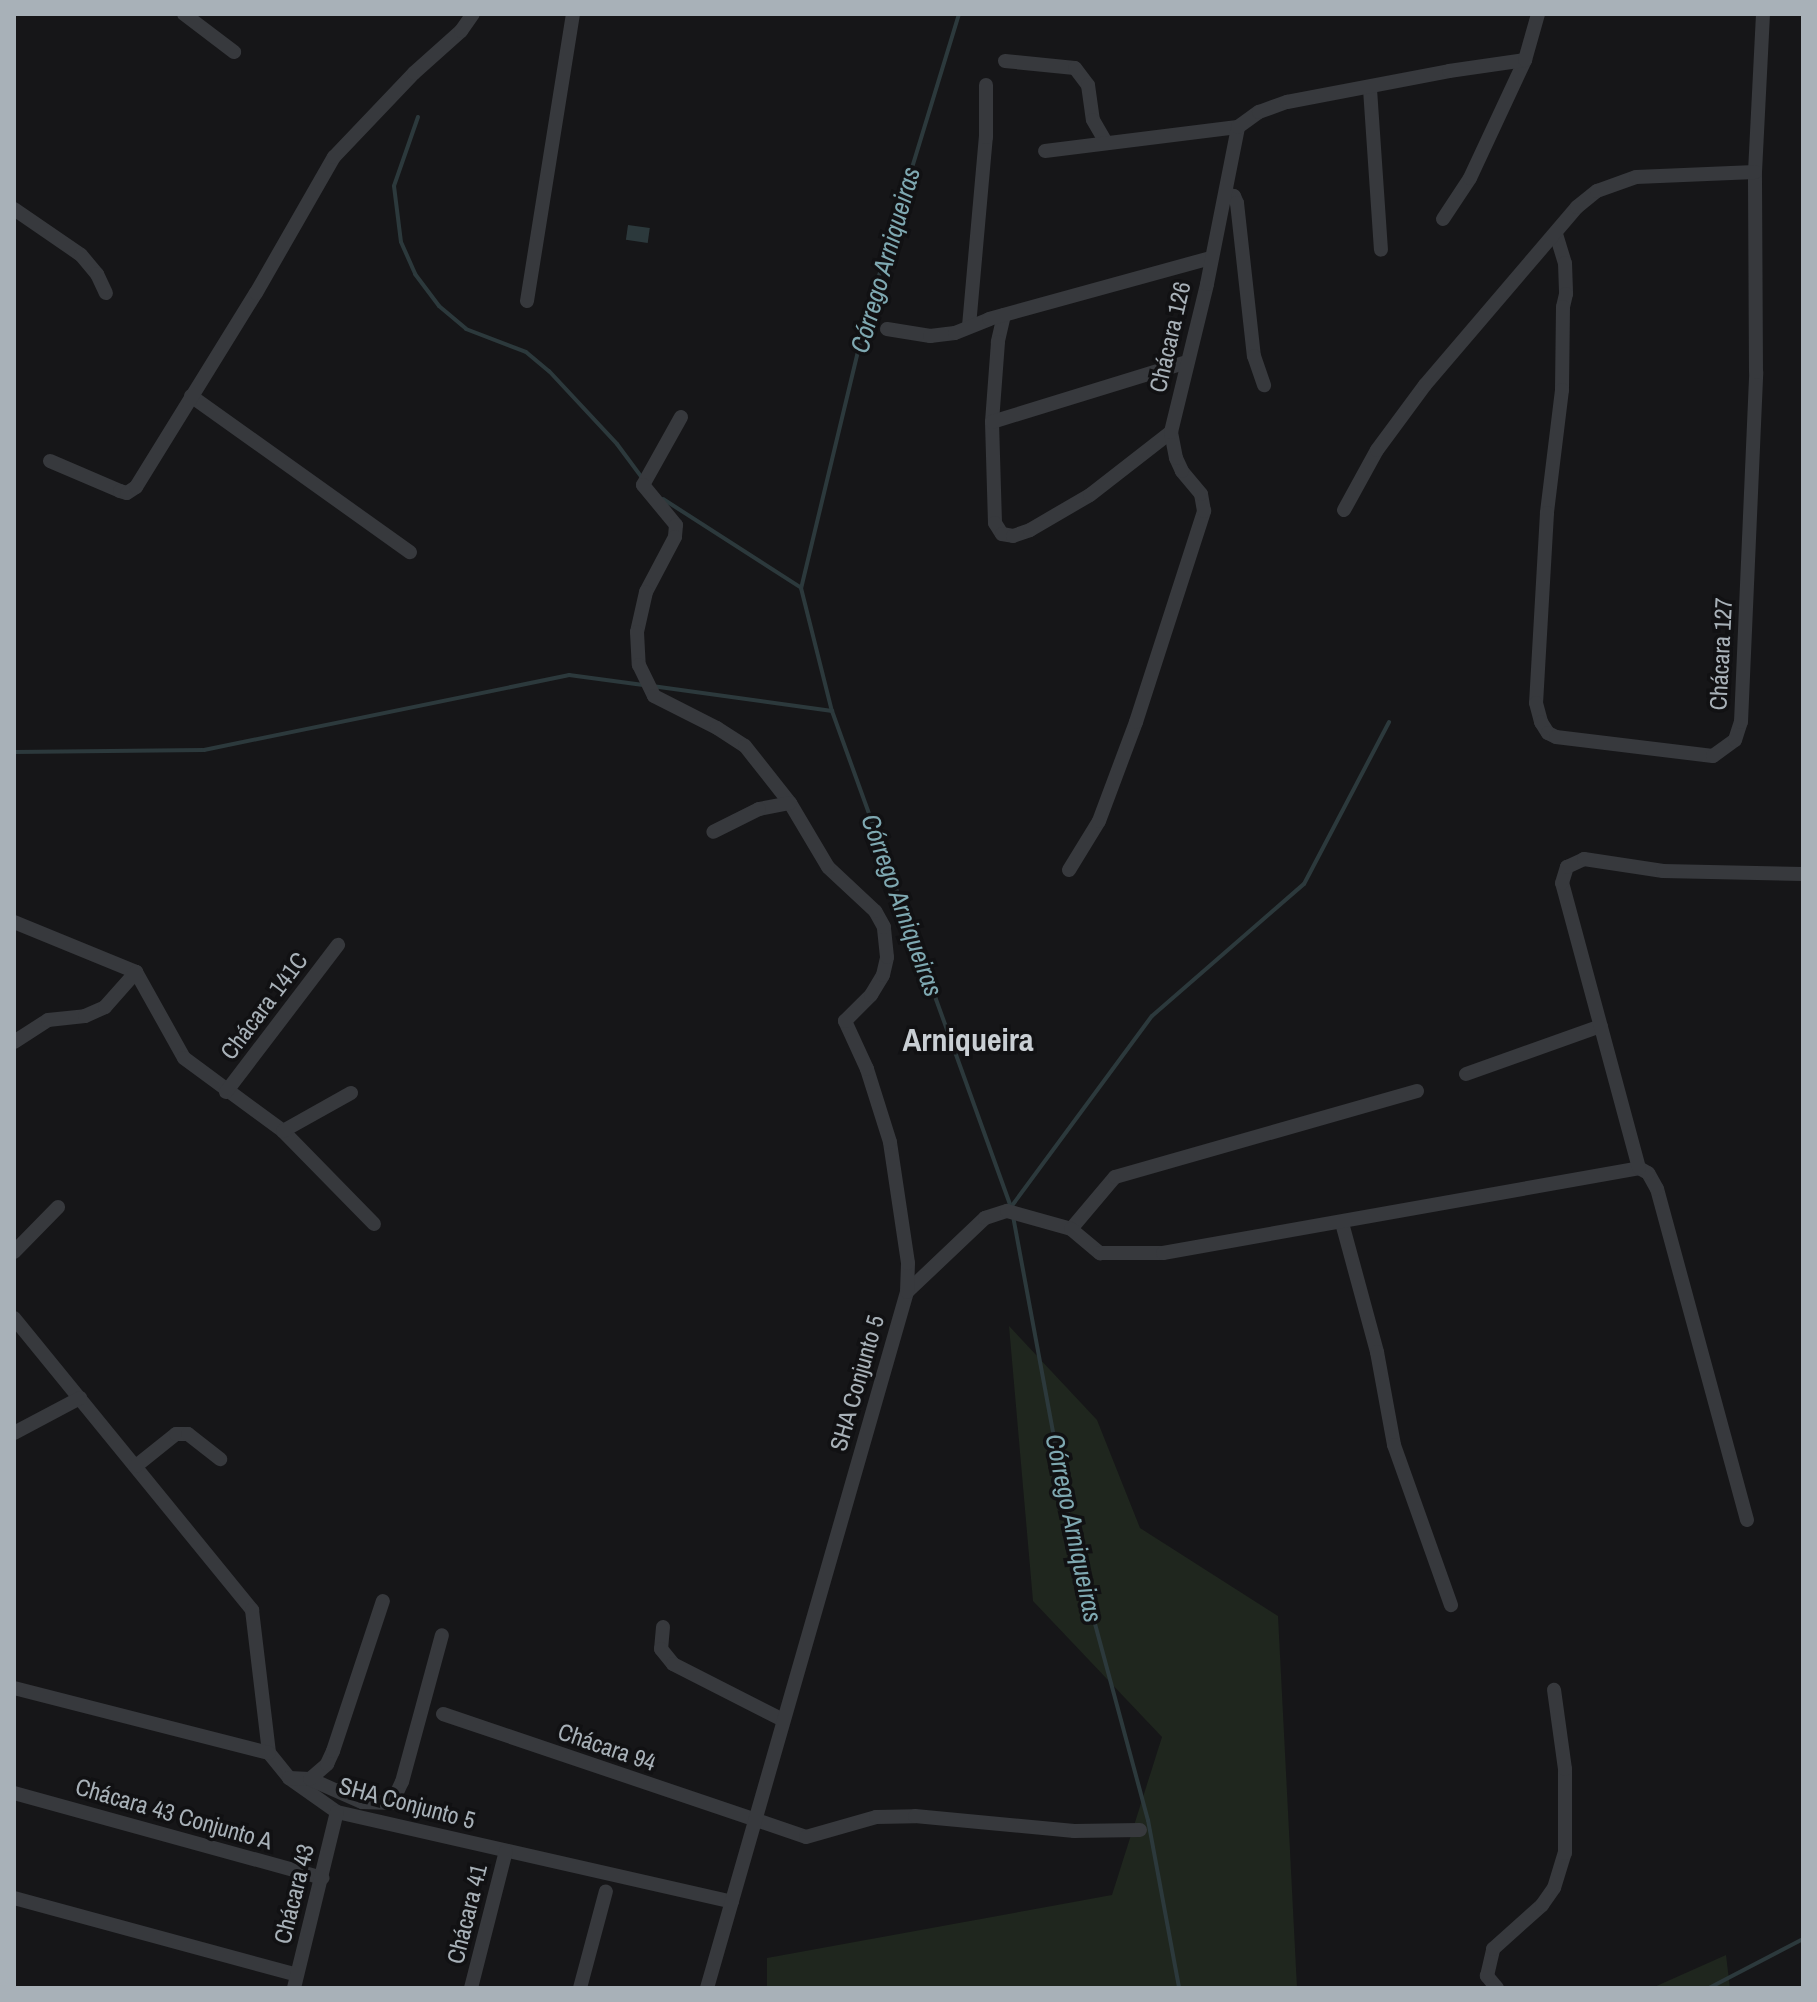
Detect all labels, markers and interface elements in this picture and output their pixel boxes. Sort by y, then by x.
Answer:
water label: Córrego Arniqueiras [843,163,927,357]
street label: Chácara 126 [1143,279,1197,395]
street label: Chácara 127 [1704,597,1738,711]
water label: Córrego Arniqueiras [854,809,950,1001]
street label: Chácara 141C [214,947,314,1065]
district label: Arniqueira [902,1021,1034,1059]
street label: SHA Conjunto 5 [824,1311,890,1455]
water label: Córrego Arniqueiras [1039,1430,1109,1626]
street label: Chácara 94 [554,1717,660,1777]
street label: SHA Conjunto 5 [335,1771,479,1835]
street label: Chácara 43 Conjunto A [72,1772,276,1856]
street label: Chácara 43 [268,1841,320,1947]
street label: Chácara 41 [441,1861,493,1967]

